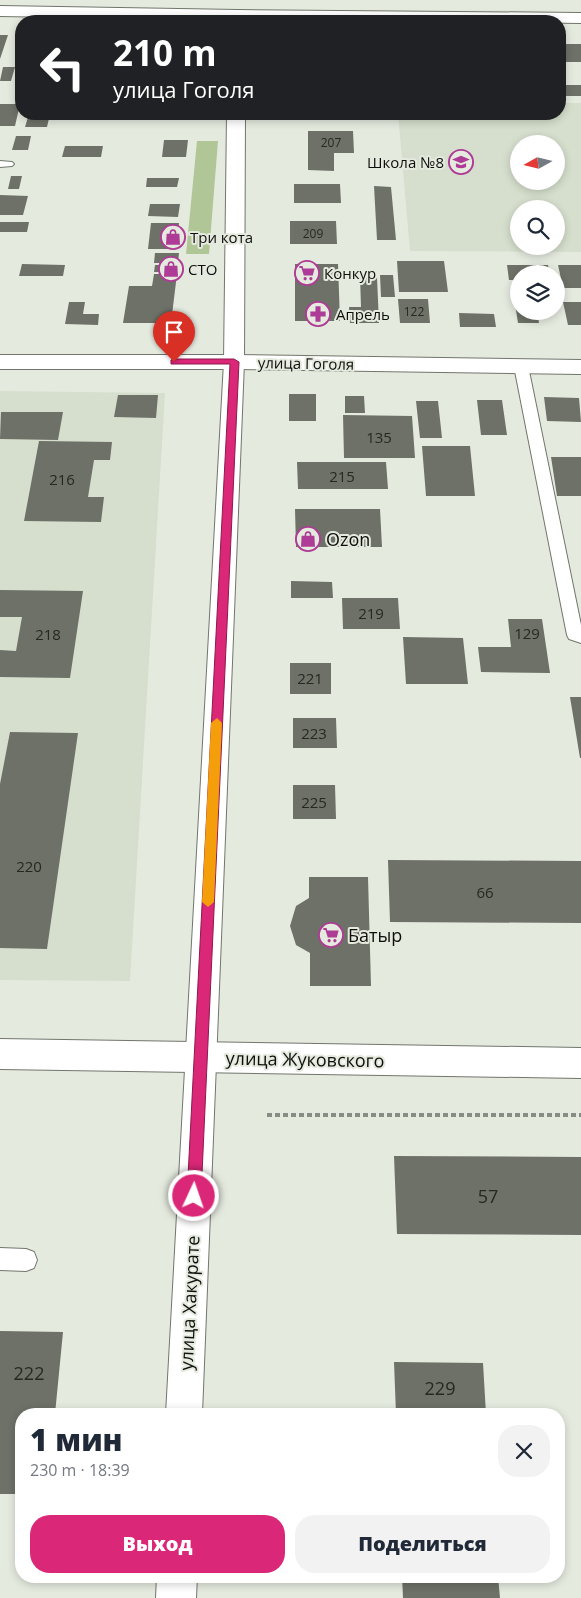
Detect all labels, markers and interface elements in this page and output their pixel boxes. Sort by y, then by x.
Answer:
text: 210 m [113,29,217,76]
icon: left [30,35,95,100]
text: улица Гоголя [113,74,254,104]
house number: 207 [321,134,341,151]
north arrow [510,135,565,190]
map controls [510,135,565,320]
school or university icon: Школа №8 [448,149,474,175]
place label: Школа №8 [367,152,444,172]
button: search [510,200,565,255]
shop icon: Три кота [160,224,186,250]
house number: 209 [303,225,323,242]
place label: Три кота [190,227,253,247]
shop icon: СТО [158,256,184,282]
place label: СТО [188,259,217,279]
supermarket icon: Конкур [294,260,320,286]
place label: Конкур [324,263,376,283]
button: layers [510,265,565,320]
pharmacy icon: Апрель [305,301,331,327]
house number: 122 [404,303,424,320]
place label: Апрель [336,304,390,324]
pin [153,311,195,362]
icon: arrive [160,318,188,346]
street label: улица Гоголя [258,352,354,374]
house number: 135 [366,427,392,447]
house number: 215 [329,466,355,486]
house number: 216 [49,469,75,489]
shop icon: Ozon [295,526,321,552]
place label: Ozon [326,527,370,551]
house number: 219 [358,603,384,623]
house number: 129 [514,623,540,643]
house number: 218 [35,624,61,644]
house number: 221 [297,668,323,688]
house number: 223 [301,723,327,743]
house number: 225 [301,792,327,812]
house number: 220 [16,856,42,876]
house number: 66 [476,882,494,902]
supermarket icon: Батыр [318,922,344,948]
place label: Батыр [348,923,402,947]
street label: улица Жуковского [225,1046,385,1072]
position arrow [167,1169,219,1221]
house number: 57 [478,1184,498,1208]
street label: улица Хакурате [173,1235,205,1371]
house number: 222 [14,1361,44,1385]
house number: 229 [425,1376,455,1400]
text: 1 мин [30,1419,123,1460]
button: close [498,1425,550,1477]
text: 230 m · 18:39 [30,1459,130,1481]
button: Выход [30,1515,285,1573]
button: Поделиться [295,1515,550,1573]

